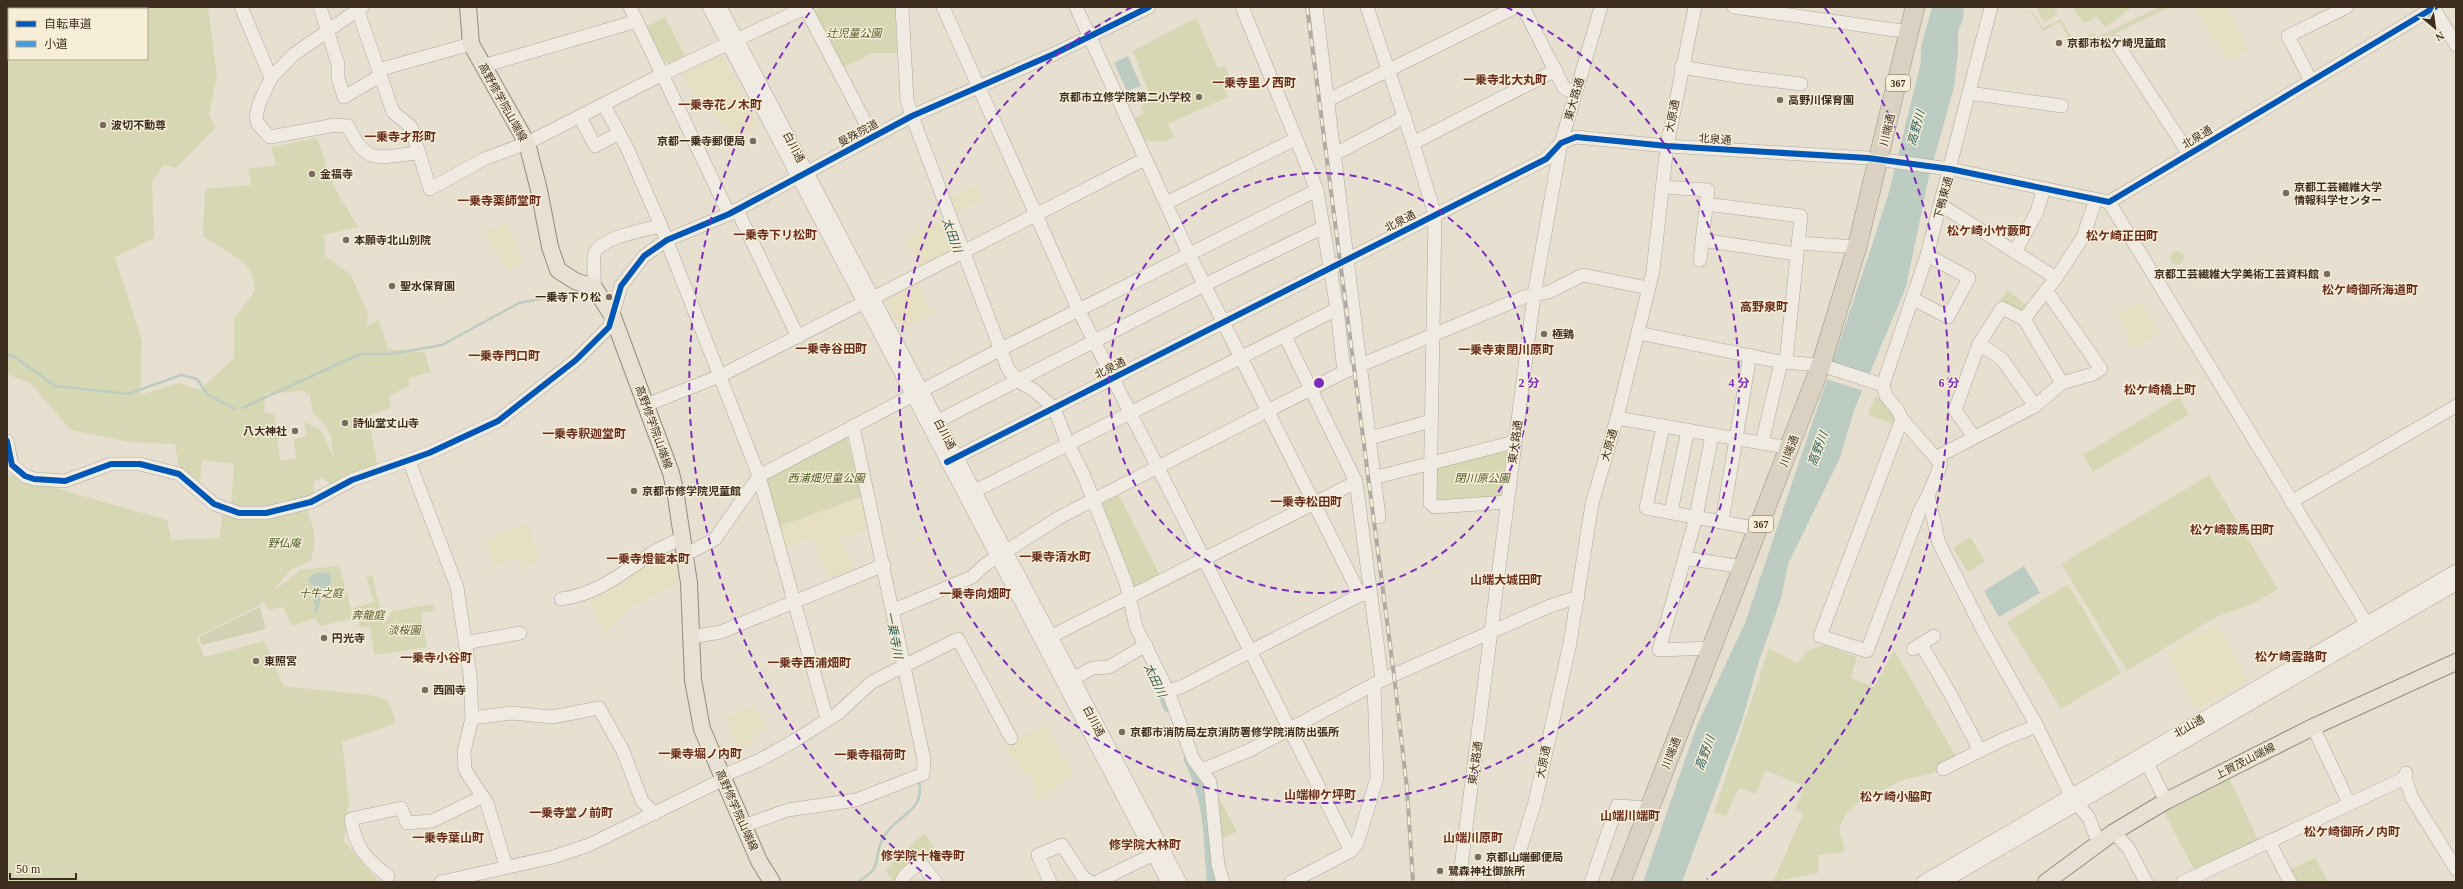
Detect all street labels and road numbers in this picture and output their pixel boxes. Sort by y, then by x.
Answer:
street label: 高野修学院山端線 [476,61,530,143]
road number: 367 [1886,75,1910,91]
street label: 東大路通 [1562,76,1586,122]
street label: 大原通 [1663,99,1681,133]
street label: 川端通 [1877,113,1897,147]
street label: 曼殊院道 [836,117,880,149]
street label: 北泉通 [2180,123,2214,151]
street label: 白川通 [781,130,807,164]
street label: 北泉通 [1698,132,1732,146]
street label: 下鴨東通 [1932,175,1954,221]
street label: 北泉通 [1383,208,1417,234]
street label: 北泉通 [1093,355,1127,381]
street label: 高野修学院山端線 [633,384,675,470]
street label: 白川通 [932,417,958,451]
street label: 東大路通 [1506,419,1524,465]
street label: 大原通 [1599,427,1619,463]
street label: 川端通 [1777,433,1801,469]
road number: 367 [1749,516,1773,532]
street label: 白川通 [1081,704,1107,738]
street label: 北山通 [2172,713,2206,739]
street label: 川端通 [1659,735,1683,771]
street label: 東大路通 [1466,740,1484,786]
street label: 上賀茂山端線 [2213,741,2277,781]
street label: 大原通 [1534,745,1552,779]
street label: 高野修学院山端線 [714,767,760,853]

